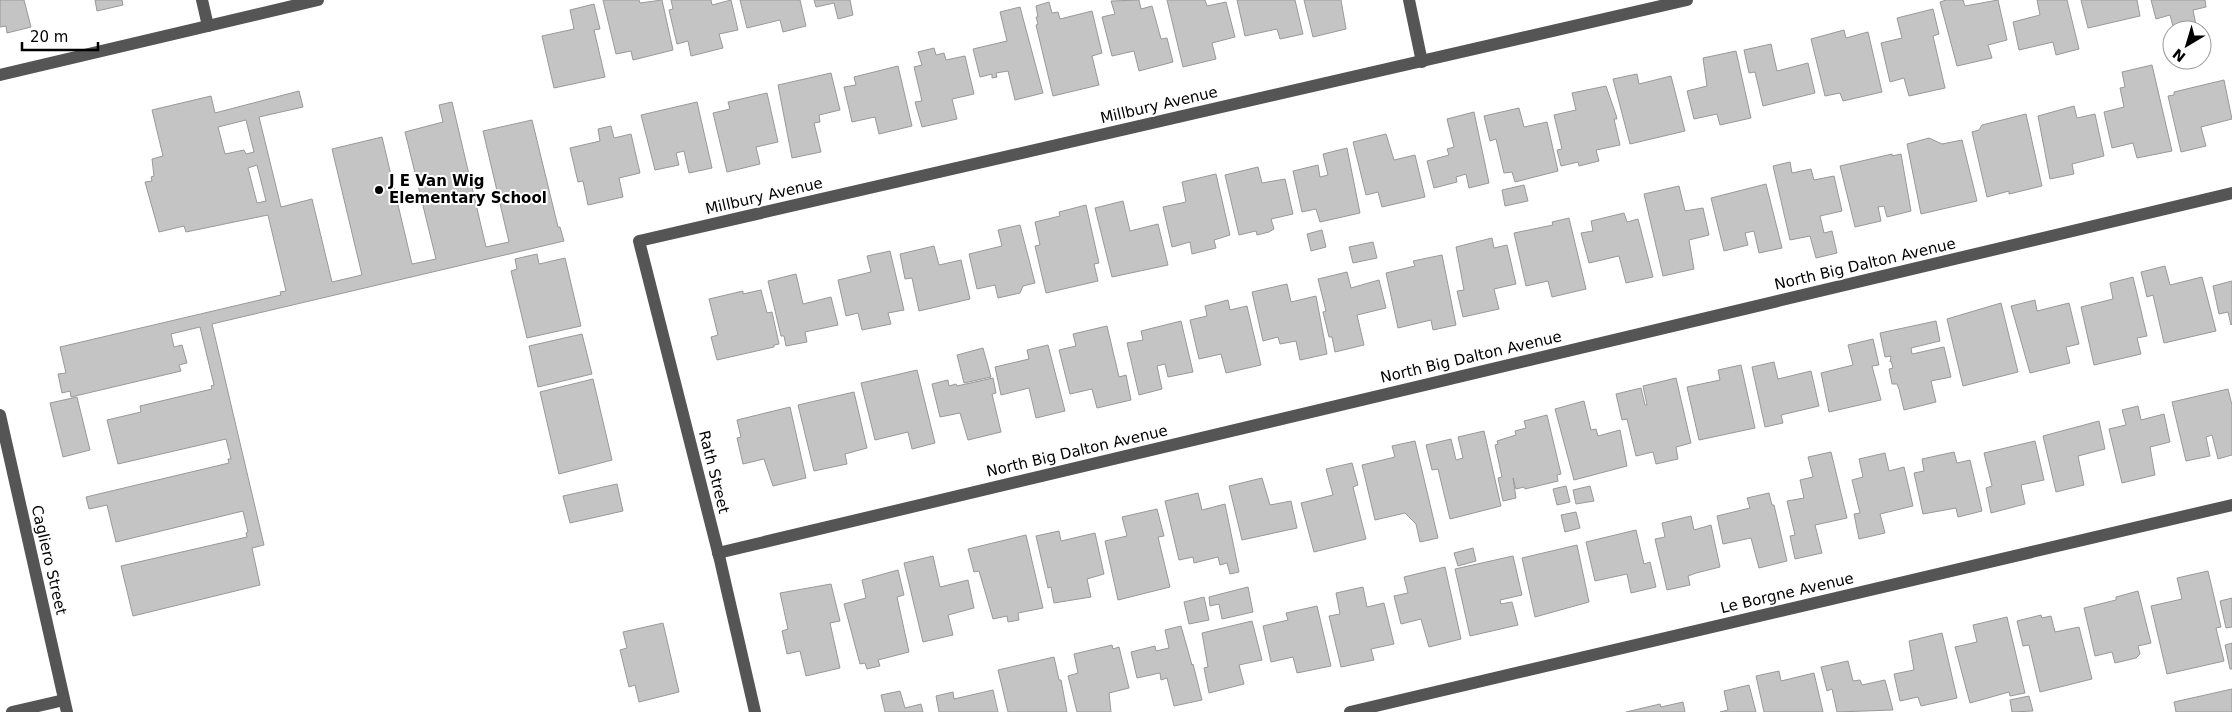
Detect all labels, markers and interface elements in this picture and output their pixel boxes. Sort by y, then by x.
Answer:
scale bar [22,20,99,52]
north arrow [2162,20,2212,70]
text: 20 m [30,28,68,46]
text: N [2169,45,2189,65]
street label: Millbury Avenue [1099,83,1219,127]
place label: J E Van Wig Elementary School [388,172,547,207]
street label: Millbury Avenue [704,174,824,218]
marker: J E Van Wig Elementary School [373,184,385,196]
street label: North Big Dalton Avenue [1773,234,1957,294]
street label: North Big Dalton Avenue [1379,327,1563,387]
street label: North Big Dalton Avenue [985,421,1169,481]
street label: Rath Street [695,429,733,516]
street label: Cagliero Street [28,503,70,617]
street label: Le Borgne Avenue [1719,569,1855,617]

